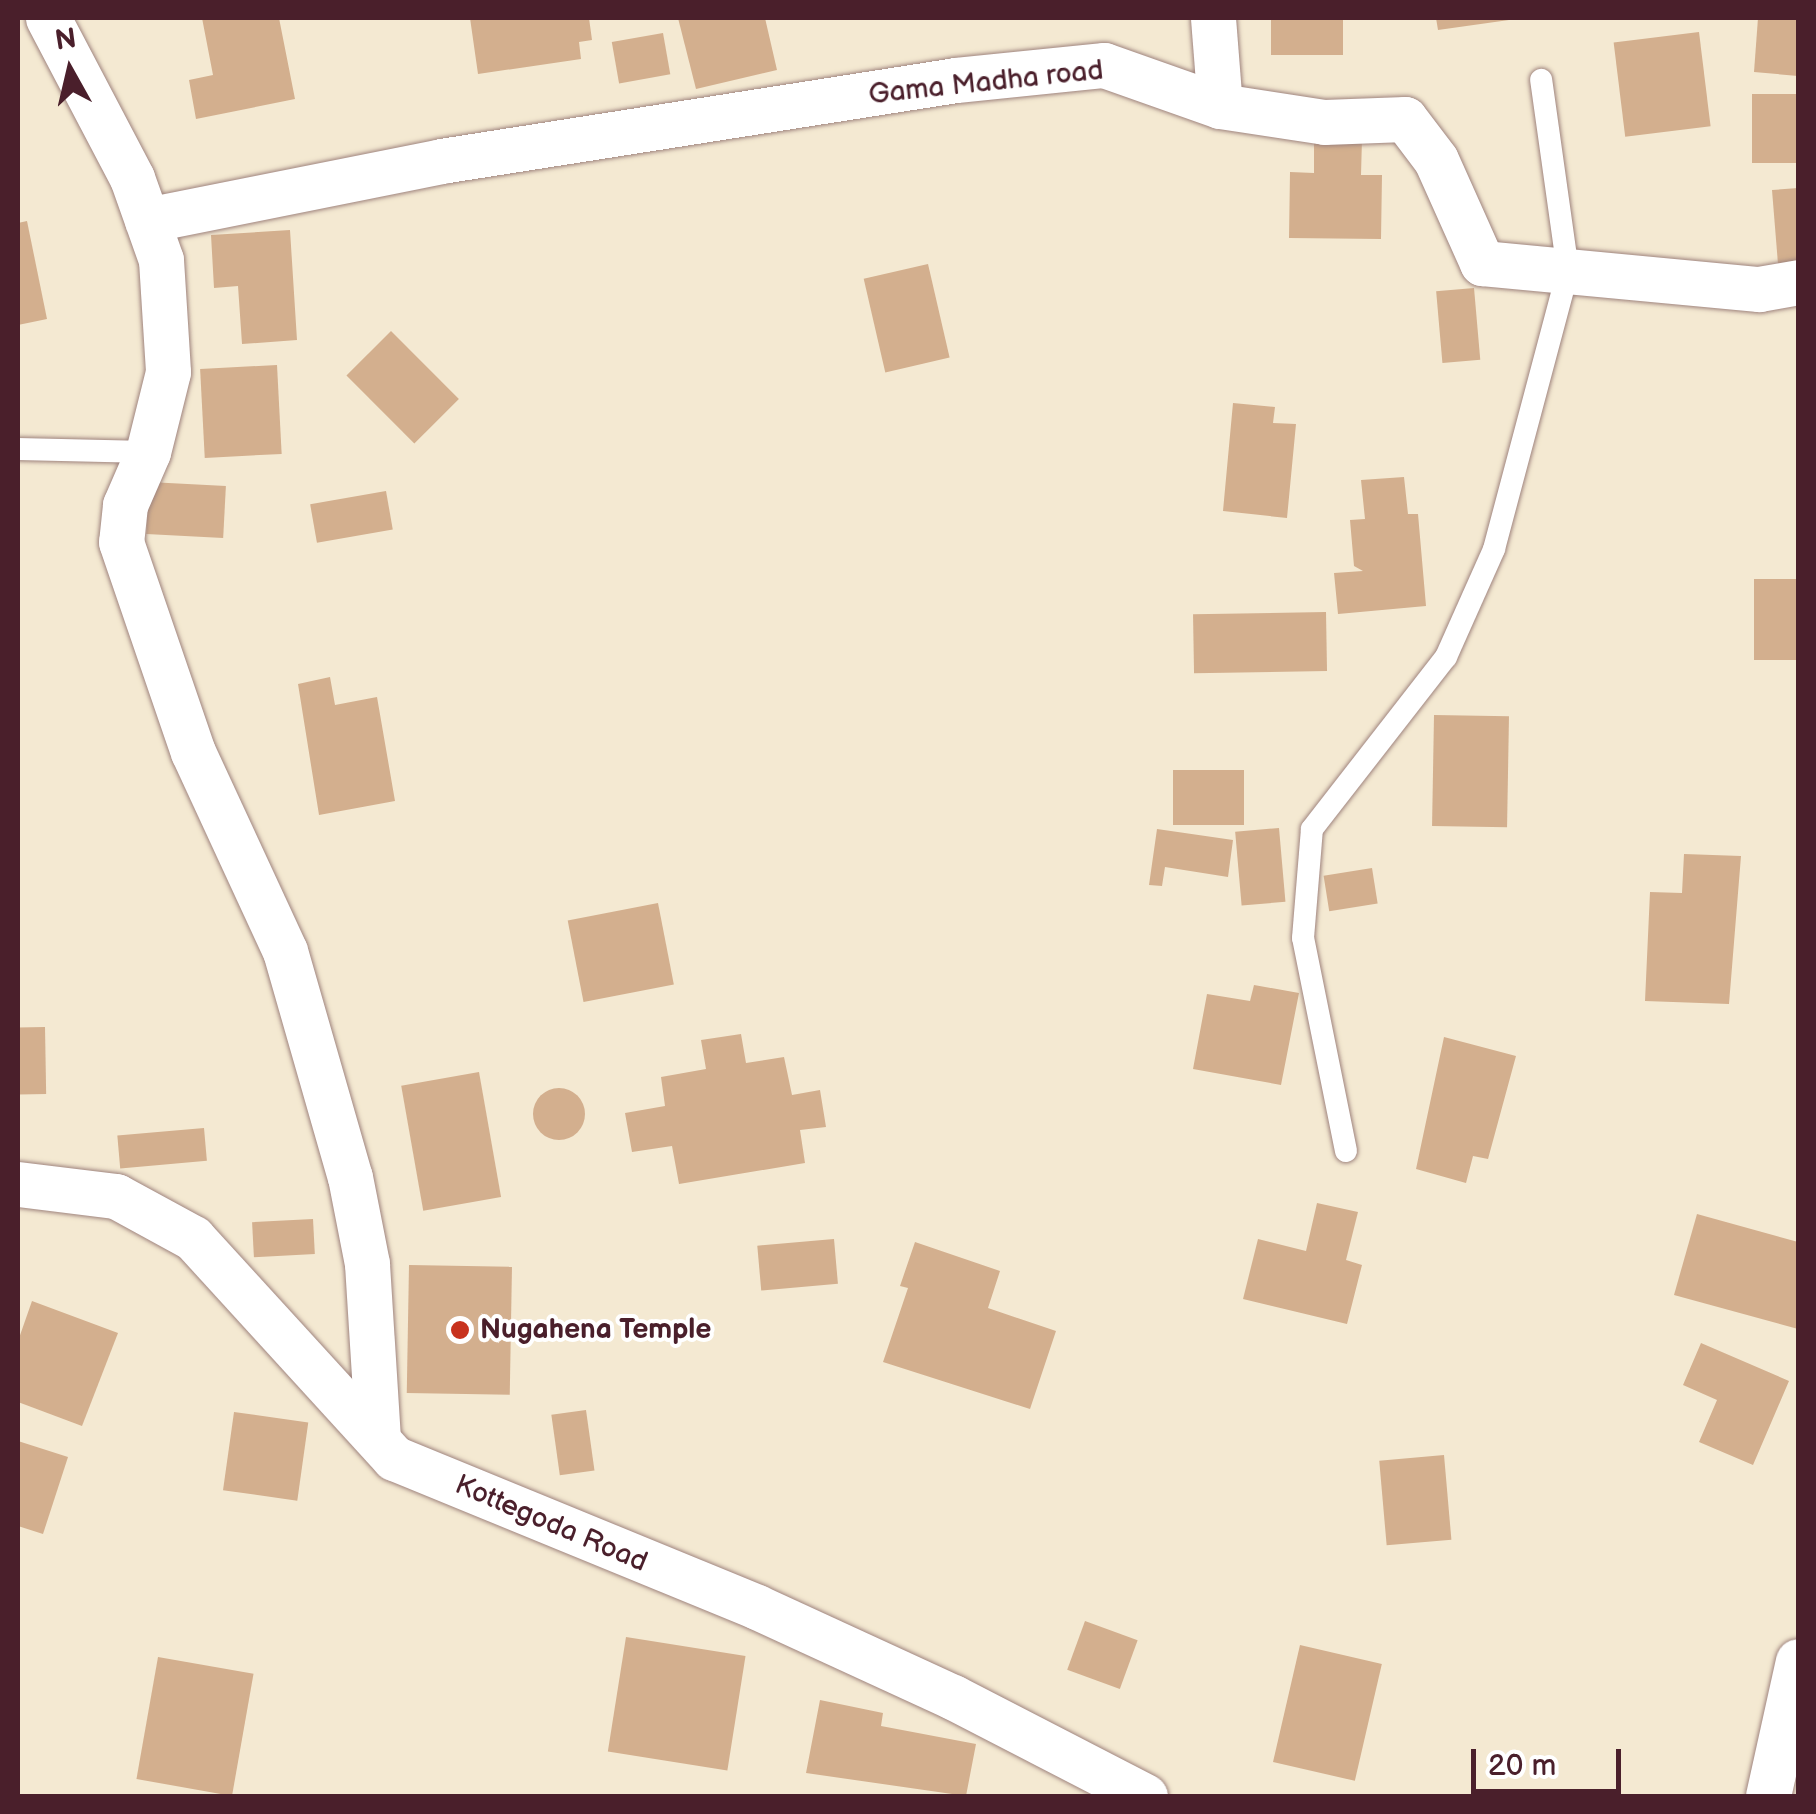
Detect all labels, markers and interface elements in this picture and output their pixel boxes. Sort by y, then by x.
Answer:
north arrow [20,20,120,120]
text: N [53,22,78,58]
street label: Gama Madha road [867,54,1105,112]
place label: Nugahena Temple [480,1313,711,1347]
marker: Nugahena Temple [449,1319,471,1341]
street label: Kottegoda Road [450,1468,652,1580]
scale bar [1476,1729,1626,1791]
text: 20 m [1488,1748,1556,1784]

